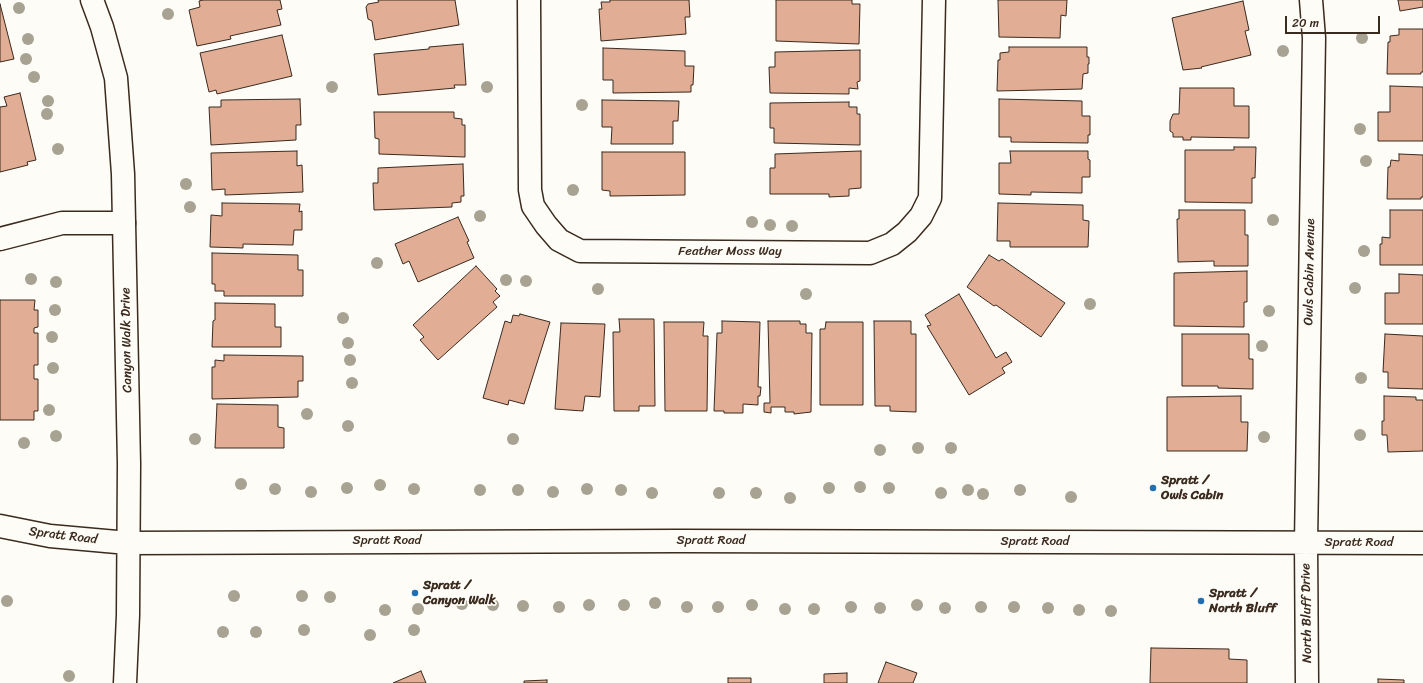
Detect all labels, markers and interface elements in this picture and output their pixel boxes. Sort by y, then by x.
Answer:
scale bar [1287,8,1382,34]
text: 20 m [1292,12,1319,34]
street label: Owls Cabin Avenue [1301,218,1319,326]
street label: Feather Moss Way [678,244,782,260]
street label: Canyon Walk Drive [118,287,136,393]
place label: Spratt / Owls Cabin [1161,473,1223,504]
marker: Spratt / Owls Cabin [1148,483,1158,493]
street label: Spratt Road [28,524,98,548]
street label: Spratt Road [353,533,421,549]
street label: Spratt Road [677,533,745,549]
street label: Spratt Road [1001,534,1069,550]
street label: Spratt Road [1325,535,1393,551]
street label: North Bluff Drive [1298,563,1316,663]
place label: Spratt / Canyon Walk [423,578,496,609]
place label: Spratt / North Bluff [1209,586,1276,617]
marker: Spratt / Canyon Walk [410,588,420,598]
marker: Spratt / North Bluff [1196,596,1206,606]

